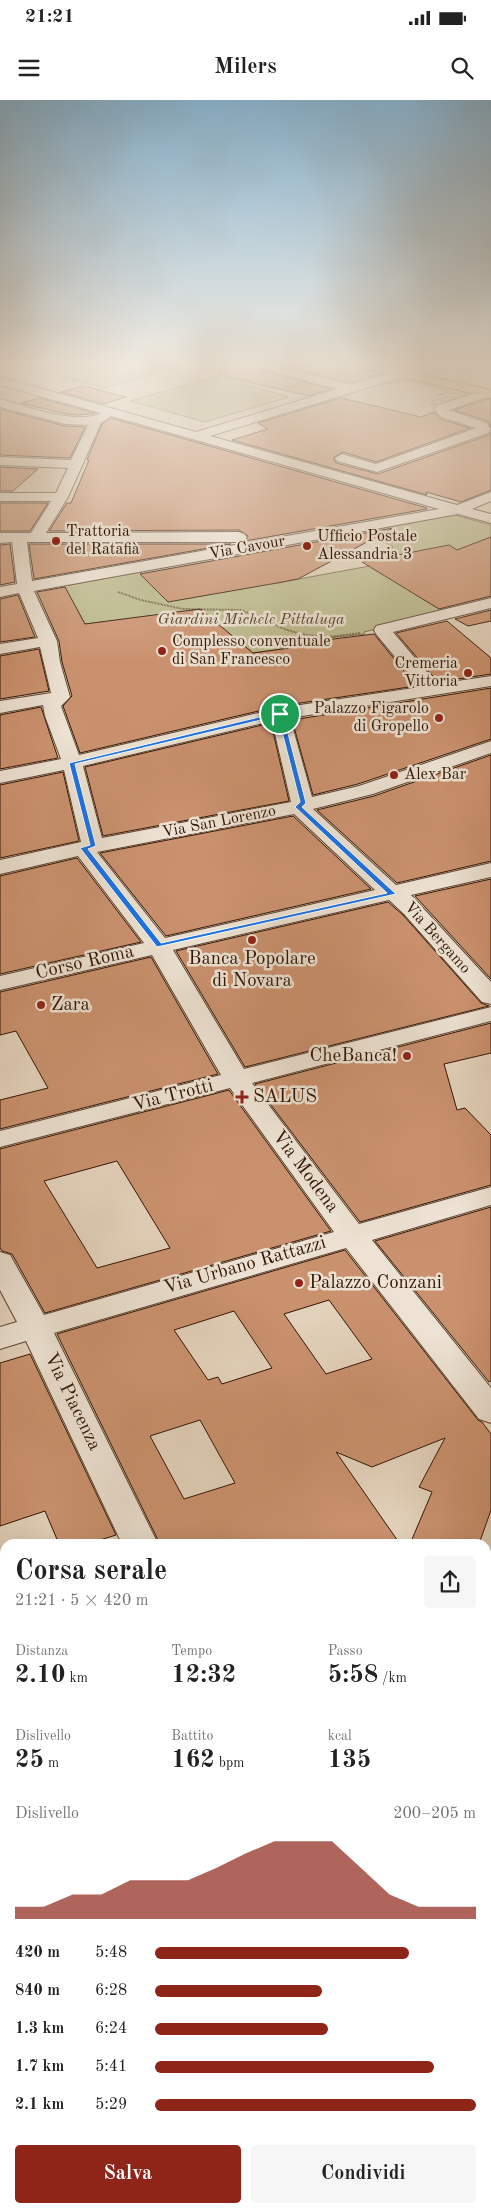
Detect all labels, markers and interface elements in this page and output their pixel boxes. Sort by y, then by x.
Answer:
text: 21:21 [25,8,74,27]
icon: menu [15,54,43,82]
icon: search [448,54,476,82]
text: Milers [214,56,277,78]
place label: Trattoria del Ratafià [66,524,140,558]
place label: Ufficio Postale Alessandria 3 [317,529,417,563]
street label: Via Cavour [208,533,287,563]
marker: Trattoria del Ratafià [50,535,62,547]
marker: Ufficio Postale Alessandria 3 [301,540,313,552]
park label: Giardini Michele Pittaluga [158,612,345,628]
place label: Complesso conventuale di San Francesco [172,634,331,668]
marker: Complesso conventuale di San Francesco [156,645,168,657]
place label: Cremeria Vittoria [395,656,458,690]
marker: Cremeria Vittoria [462,667,474,679]
pin [259,693,301,735]
icon: arrive [266,700,294,728]
place label: Palazzo Figarolo di Gropello [314,701,429,735]
marker: Palazzo Figarolo di Gropello [433,712,445,724]
place label: Alex Bar [404,767,467,783]
marker: Alex Bar [388,769,400,781]
street label: Via San Lorenzo [161,803,277,841]
street label: Via Bergamo [401,899,473,977]
marker: Banca Popolare di Novara [246,934,258,946]
street label: Corso Roma [34,942,137,984]
place label: Banca Popolare di Novara [188,950,316,991]
place label: Zara [51,996,91,1015]
marker: Zara [35,999,47,1011]
place label: CheBanca! [309,1047,397,1066]
marker: CheBanca! [401,1050,413,1062]
street label: Via Trotti [130,1077,216,1115]
place label: SALUS [253,1088,317,1107]
marker: SALUS [235,1090,249,1104]
street label: Via Modena [268,1127,342,1217]
street label: Via Urbano Rattazzi [162,1234,328,1298]
place label: Palazzo Conzani [309,1274,442,1293]
marker: Palazzo Conzani [293,1277,305,1289]
street label: Via Piacenza [40,1350,104,1454]
button: share [424,1556,476,1608]
text: Corsa serale [15,1558,167,1586]
text: 21:21 · 5 × 420 m [15,1593,148,1609]
text: Distanza [15,1644,68,1658]
text: Tempo [171,1644,212,1658]
text: Passo [328,1644,363,1658]
text: 2.10 [15,1663,66,1688]
text: 12:32 [171,1663,236,1688]
text: 5:58 [328,1663,378,1688]
text: km [66,1671,88,1685]
text: /km [378,1671,407,1685]
text: Dislivello [15,1729,71,1743]
text: Battito [171,1729,213,1743]
text: kcal [328,1729,352,1743]
text: 25 [15,1748,44,1773]
text: 162 [171,1748,215,1773]
text: 135 [328,1748,371,1773]
text: m [44,1756,59,1770]
text: bpm [215,1756,244,1770]
text: Dislivello [15,1806,79,1822]
text: 200–205 m [393,1806,476,1822]
text: 420 m [15,1945,60,1961]
text: 5:48 [95,1945,127,1961]
text: 840 m [15,1983,60,1999]
text: 6:28 [95,1983,127,1999]
text: 1.3 km [15,2021,64,2037]
text: 6:24 [95,2021,127,2037]
text: 1.7 km [15,2059,64,2075]
text: 5:41 [95,2059,127,2075]
text: 2.1 km [15,2097,64,2113]
text: 5:29 [95,2097,127,2113]
button: Salva [15,2145,241,2203]
button: Condividi [251,2145,476,2203]

